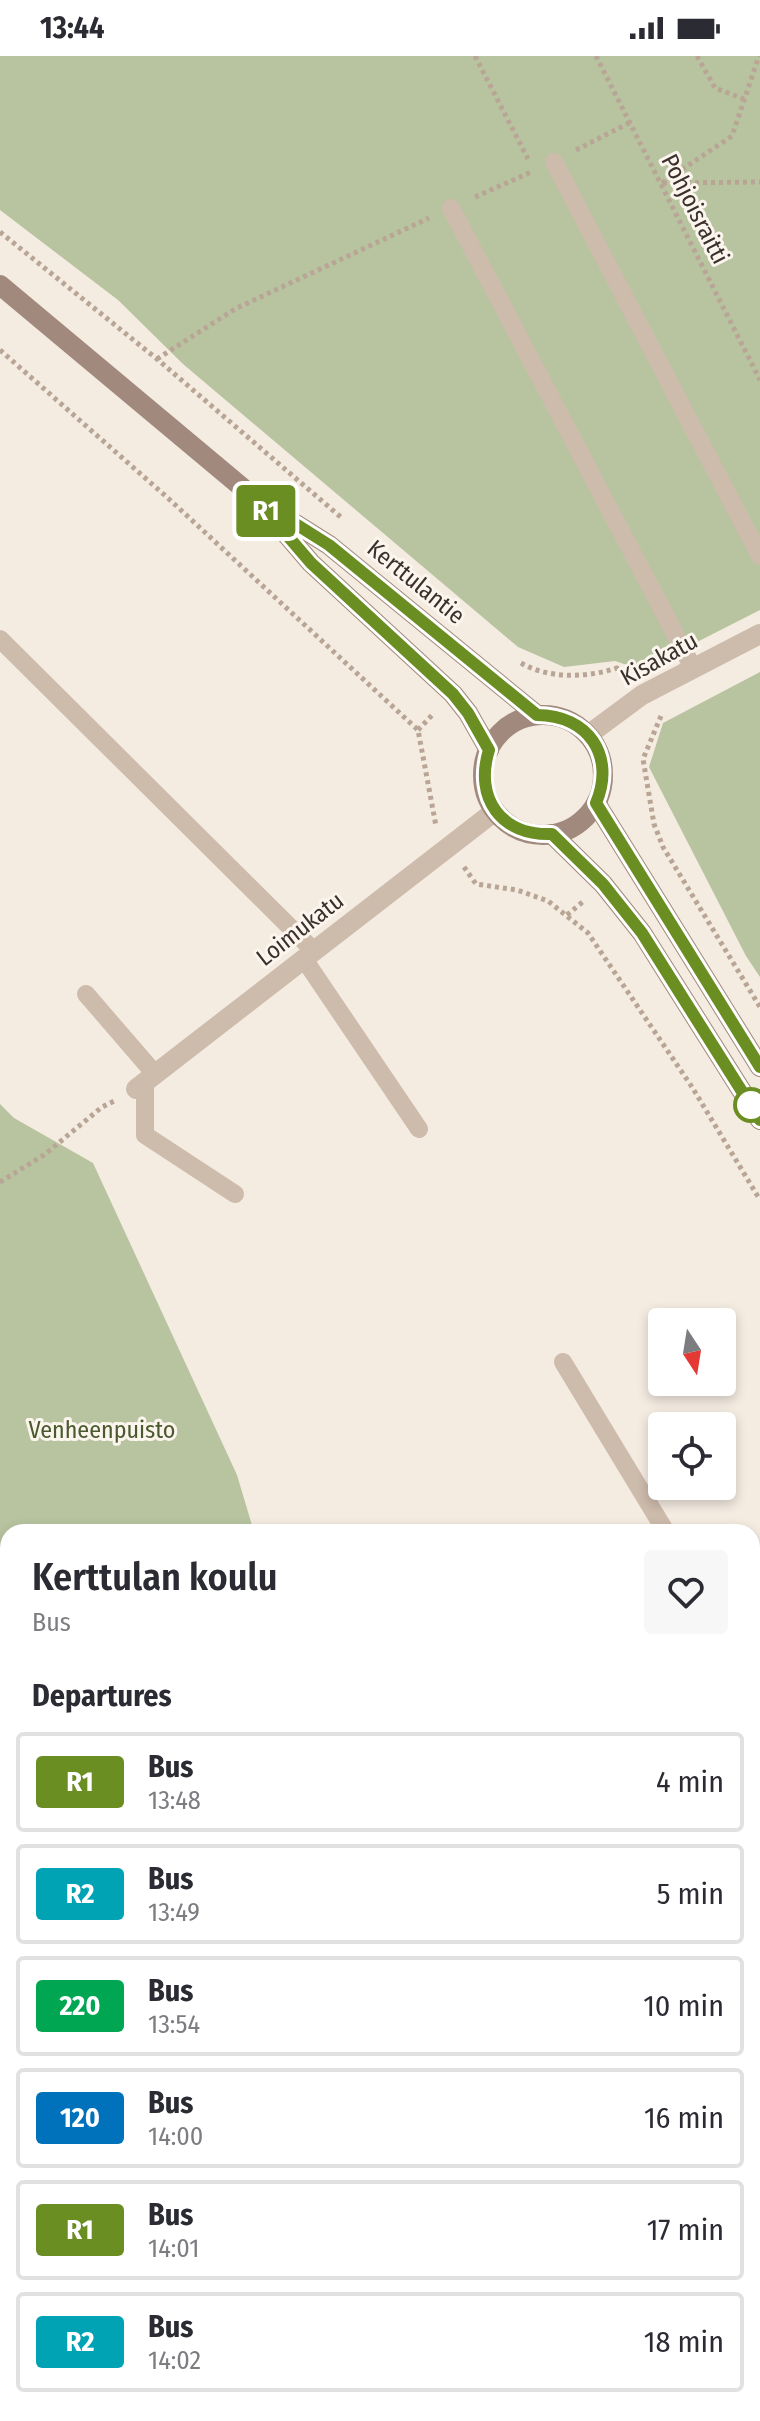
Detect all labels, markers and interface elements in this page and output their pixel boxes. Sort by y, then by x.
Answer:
text: 13:44 [40,10,104,46]
street label: Pohjoisraitti [655,150,735,268]
line badge: R1 [230,485,302,537]
text: R1 [252,494,280,527]
street label: Kerttulantie [362,534,470,630]
street label: Kisakatu [616,626,702,692]
street label: Loimukatu [251,886,349,972]
unlabelled marker [734,1088,760,1122]
north arrow [648,1308,736,1396]
map controls [648,1308,736,1500]
button: locate [648,1412,736,1500]
park label: Venheenpuisto [29,1416,175,1444]
button: heart [644,1550,728,1634]
text: Kerttulan koulu [32,1554,278,1600]
text: Bus [32,1607,71,1638]
text: Departures [32,1678,172,1714]
text: Bus [148,1749,193,1785]
text: 4 min [656,1764,724,1800]
text: R1 [66,1765,94,1798]
text: 13:48 [148,1785,201,1816]
text: Bus [148,1861,193,1897]
text: 5 min [657,1876,724,1912]
text: R2 [66,1877,94,1910]
text: 13:49 [148,1897,200,1928]
text: Bus [148,1973,193,2009]
text: 10 min [643,1988,724,2024]
text: 220 [59,1989,101,2022]
text: 13:54 [148,2009,200,2040]
text: Bus [148,2085,193,2121]
text: 16 min [644,2100,724,2136]
text: 120 [60,2101,100,2134]
text: 14:00 [148,2121,203,2152]
text: Bus [148,2197,193,2233]
text: 17 min [647,2212,724,2248]
text: R1 [66,2213,94,2246]
text: 14:01 [148,2233,199,2264]
text: Bus [148,2309,193,2345]
text: 18 min [644,2324,724,2360]
text: R2 [66,2325,94,2358]
text: 14:02 [148,2345,201,2376]

